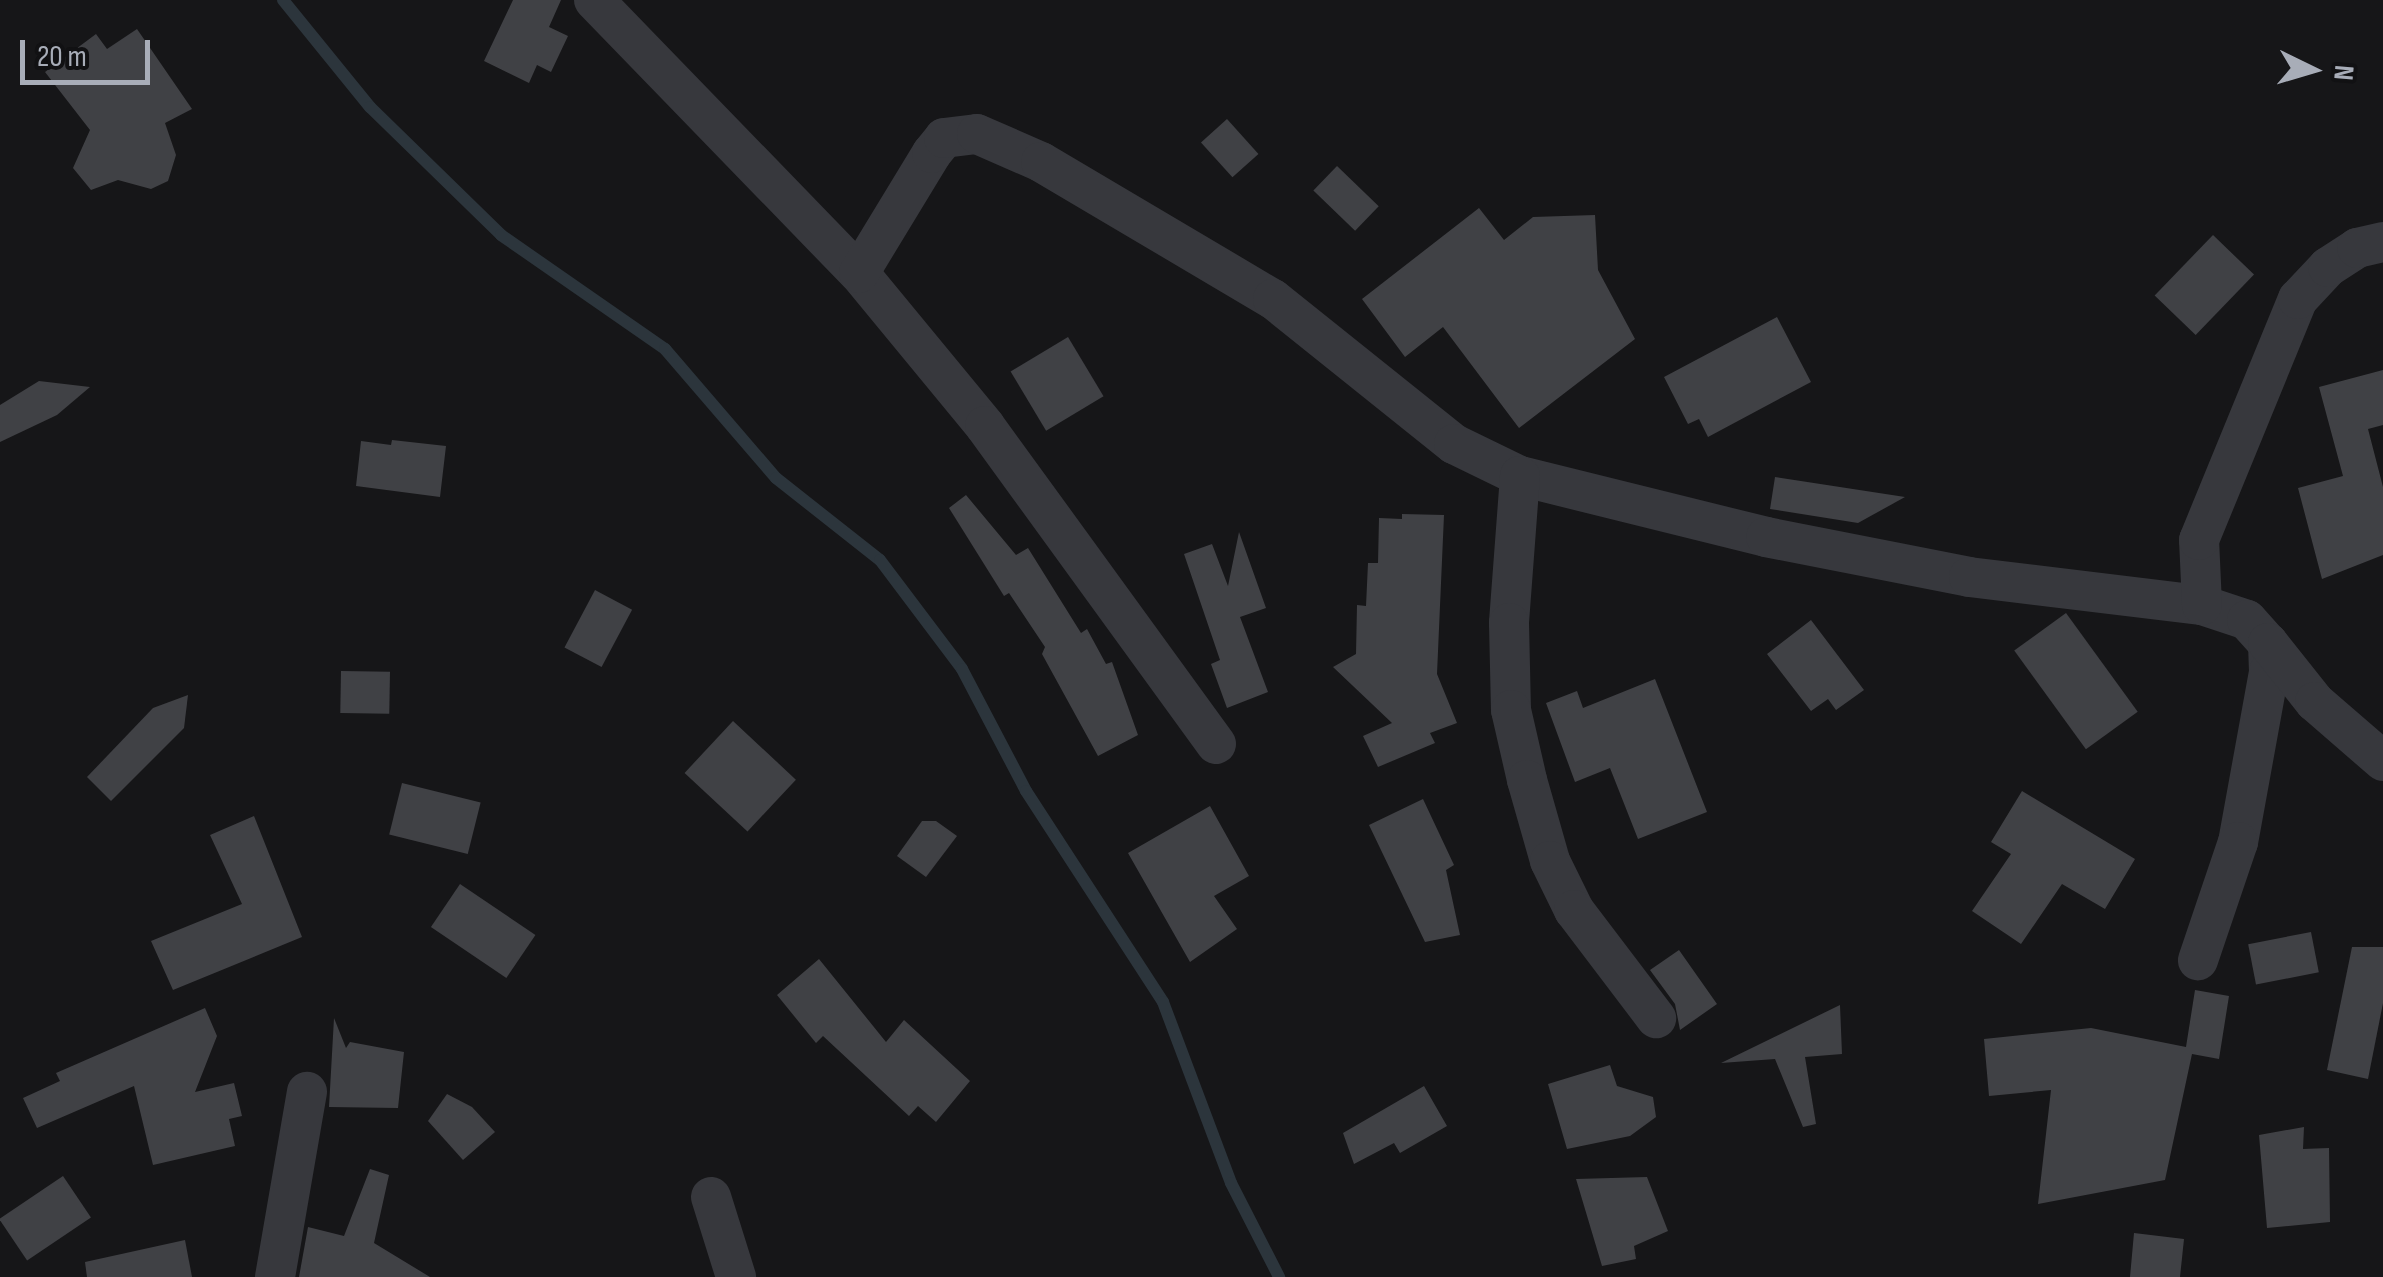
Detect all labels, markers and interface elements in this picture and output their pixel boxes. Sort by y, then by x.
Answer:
scale bar [25,20,155,82]
north arrow [2263,20,2363,120]
text: 20 m [37,39,87,75]
text: N [2326,64,2360,82]

